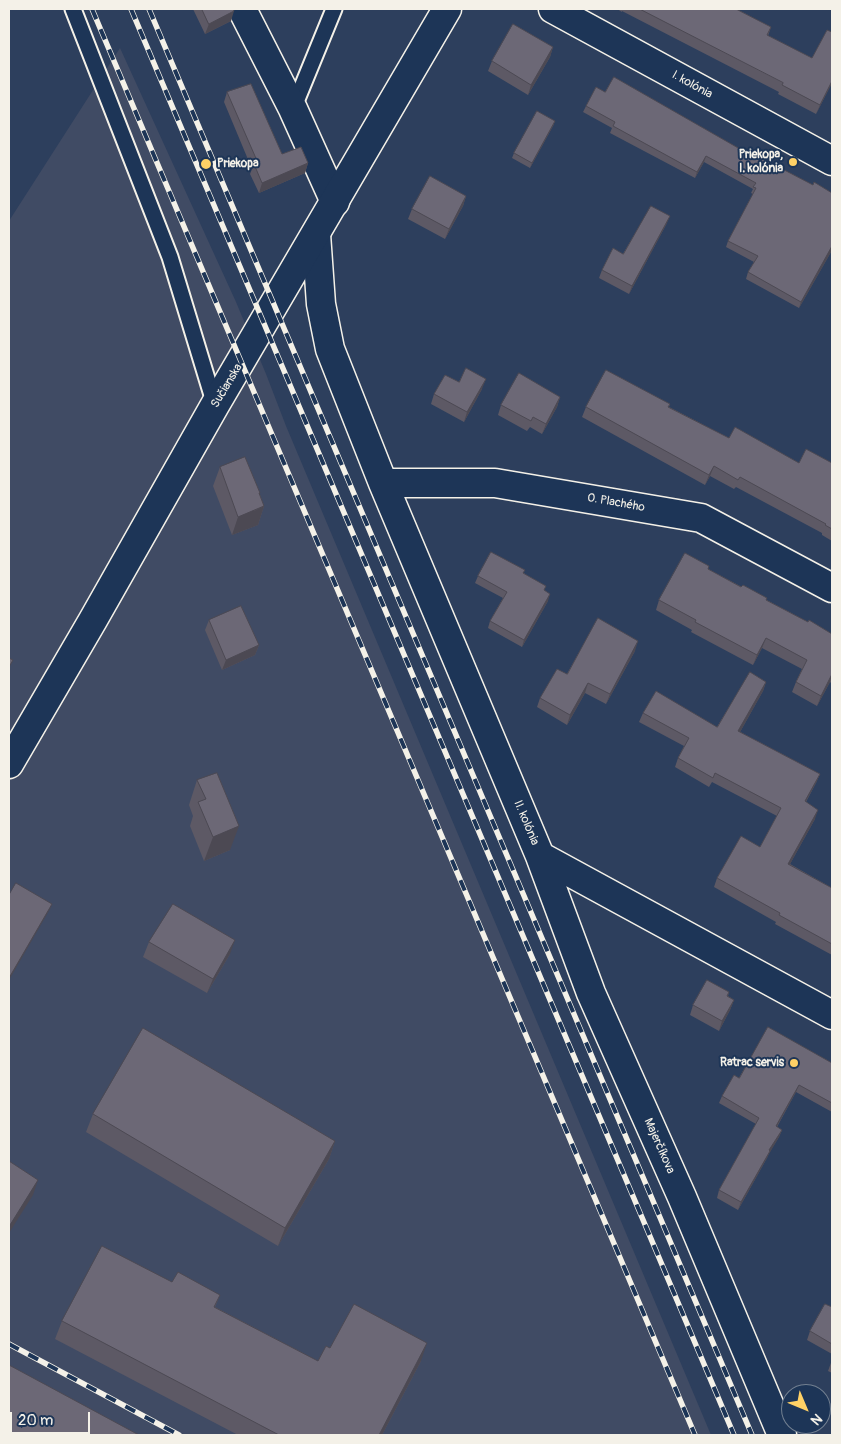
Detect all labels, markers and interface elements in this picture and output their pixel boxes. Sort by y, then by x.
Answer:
street label: I. kolónia [669,68,715,102]
place label: Priekopa, I. kolónia [739,148,783,176]
marker: Priekopa, I. kolónia [787,156,799,168]
marker: Priekopa [199,157,213,171]
place label: Priekopa [217,157,259,171]
street label: Sučianska [208,361,246,411]
street label: O. Plachého [586,491,646,515]
street label: II. kolónia [510,798,542,848]
place label: Ratrac servis [720,1056,784,1070]
marker: Ratrac servis [788,1057,800,1069]
street label: Majerčíkova [640,1116,678,1176]
north arrow [781,1384,831,1434]
scale bar [12,1402,92,1434]
text: N [807,1410,826,1429]
text: 20 m [18,1411,53,1430]

